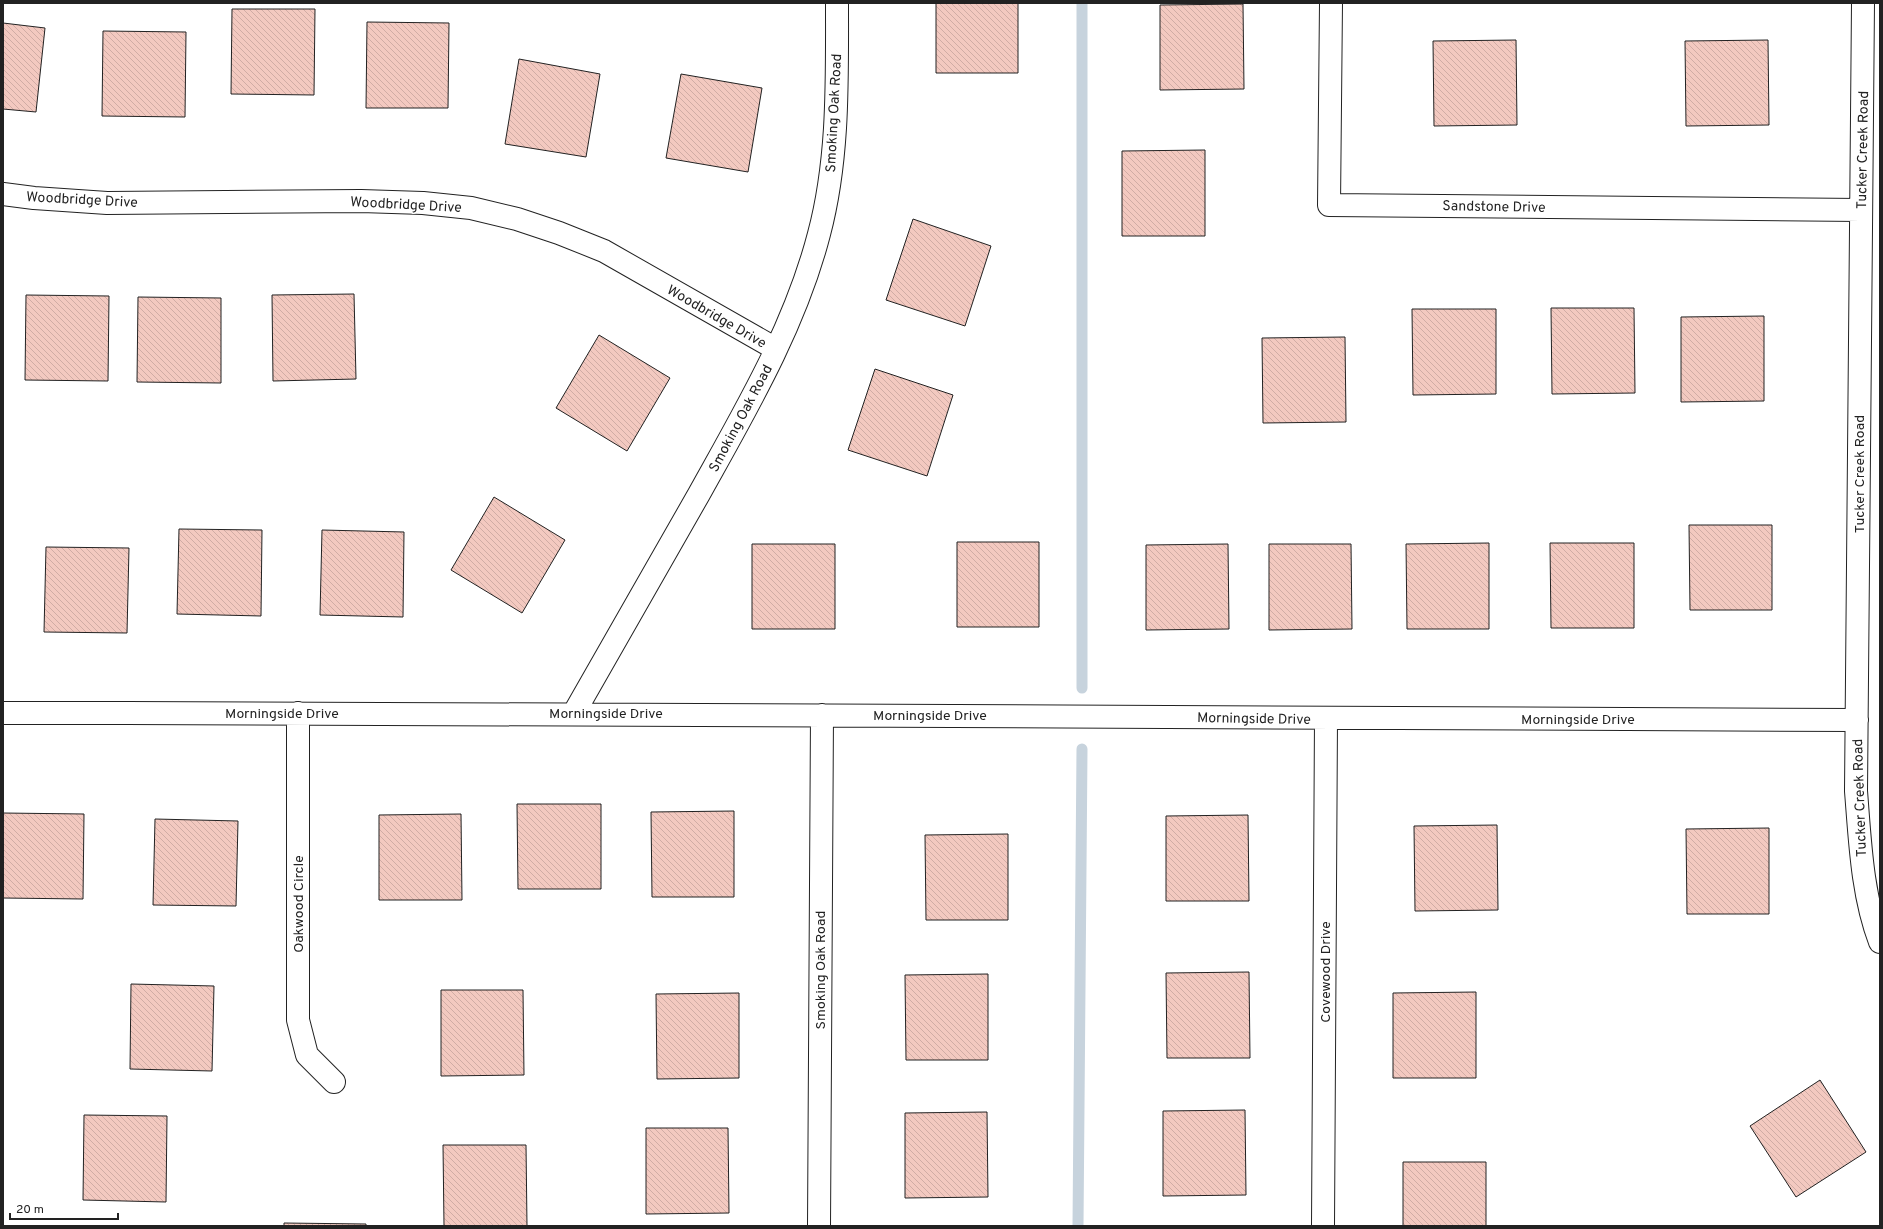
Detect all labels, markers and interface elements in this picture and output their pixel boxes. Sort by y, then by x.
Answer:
street label: Smoking Oak Road [823,53,846,173]
street label: Tucker Creek Road [1854,91,1873,209]
street label: Woodbridge Drive [26,189,138,212]
street label: Woodbridge Drive [350,194,462,217]
street label: Sandstone Drive [1442,198,1546,217]
street label: Woodbridge Drive [664,282,769,353]
street label: Smoking Oak Road [706,362,777,475]
street label: Tucker Creek Road [1852,415,1869,533]
street label: Morningside Drive [225,706,339,723]
street label: Morningside Drive [549,706,663,723]
street label: Morningside Drive [873,708,987,725]
street label: Morningside Drive [1197,710,1311,729]
street label: Morningside Drive [1521,712,1635,729]
street label: Tucker Creek Road [1850,738,1871,857]
street label: Oakwood Circle [291,855,308,953]
street label: Smoking Oak Road [813,911,830,1030]
street label: Covewood Drive [1318,921,1335,1023]
scale bar [10,1195,118,1221]
text: 20 m [16,1202,44,1218]

